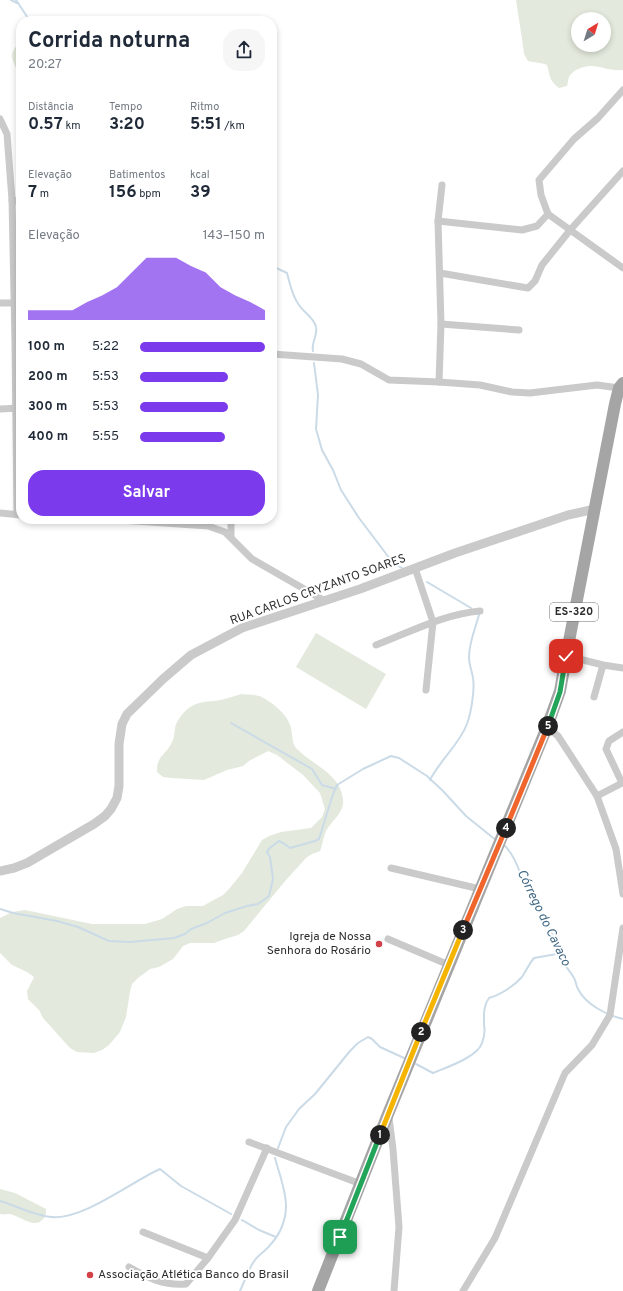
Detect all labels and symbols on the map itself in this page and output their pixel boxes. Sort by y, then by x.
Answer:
north arrow [571,12,611,52]
street label: RUA CARLOS CRYZANTO SOARES [228,551,408,629]
road number: ES-320 [550,603,598,621]
pin [549,639,583,673]
pin: 5 [538,716,558,736]
pin: 4 [496,818,516,838]
water label: Córrego do Cavaco [513,867,573,969]
pin: 3 [453,920,473,940]
place label: Igreja de Nossa Senhora do Rosário [267,929,371,959]
marker: Igreja de Nossa Senhora do Rosário [374,939,384,949]
pin: 2 [411,1022,431,1042]
pin: 1 [370,1125,390,1145]
pin [323,1220,357,1254]
place label: Associação Atlética Banco do Brasil [98,1267,289,1283]
marker: Associação Atlética Banco do Brasil [85,1270,95,1280]

